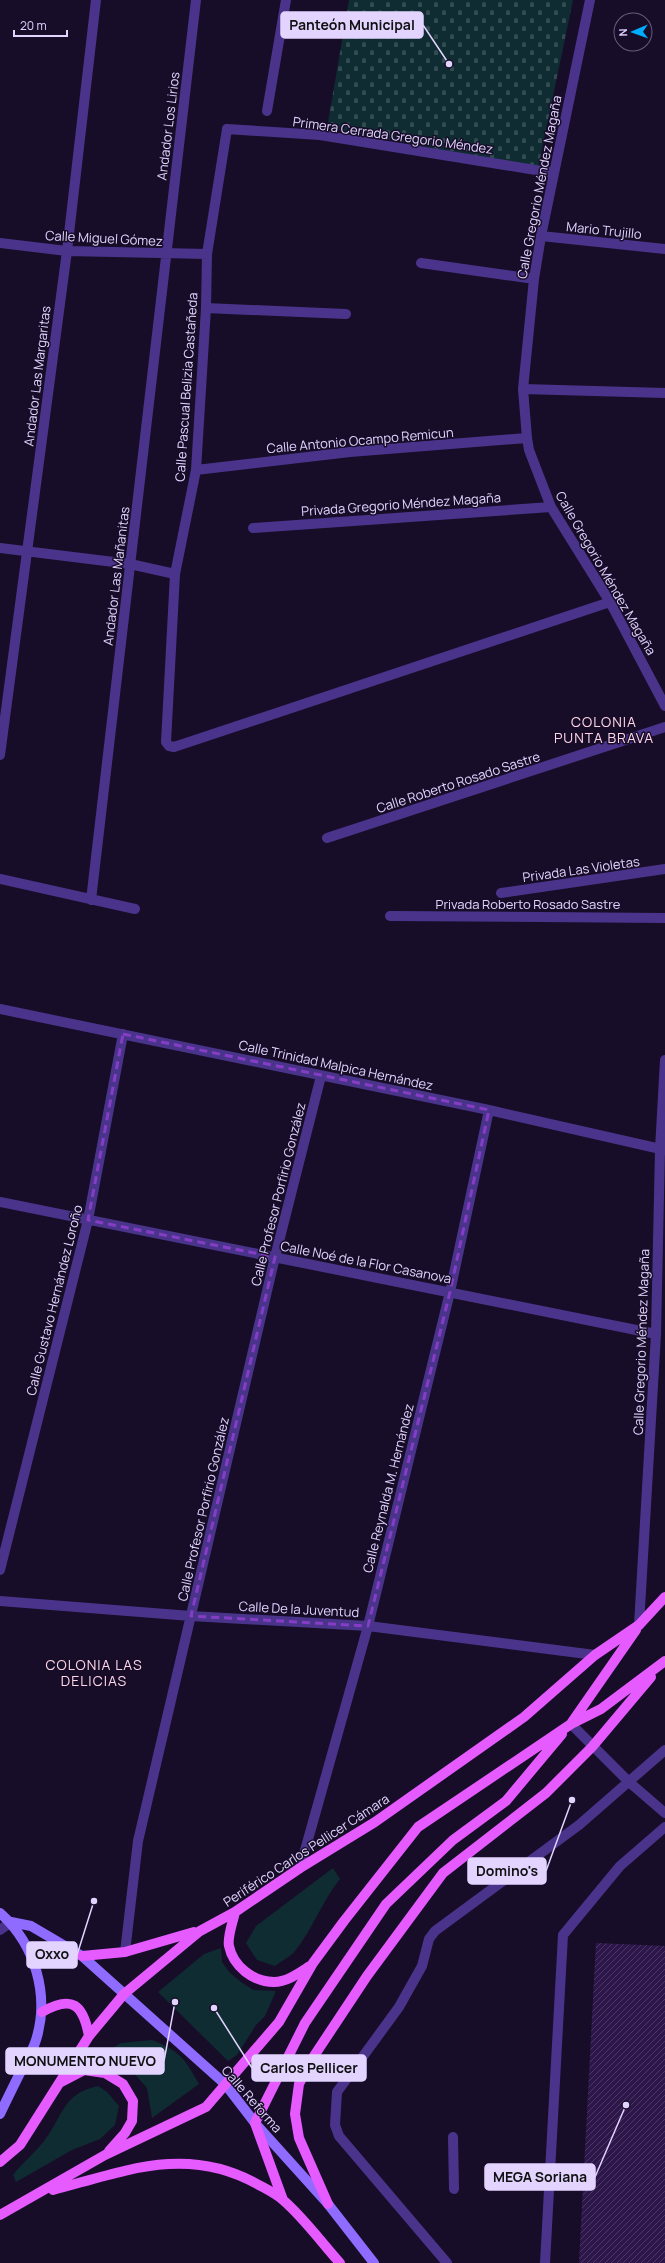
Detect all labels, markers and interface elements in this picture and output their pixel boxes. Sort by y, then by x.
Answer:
scale bar [14,12,67,38]
callout: Panteón Municipal [281,12,423,38]
north arrow [613,12,653,52]
text: Panteón Municipal [289,15,415,34]
text: 20 m [20,17,47,34]
text: N [615,28,630,37]
street label: Andador Los Lirios [152,71,184,181]
street label: Calle Gregorio Méndez Magaña [512,94,566,280]
street label: Primera Cerrada Gregorio Méndez [292,112,494,158]
street label: Mario Trujillo [565,217,643,243]
street label: Calle Miguel Gómez [45,226,163,250]
street label: Calle Pascual Belizia Castañeda [170,292,202,482]
street label: Andador Las Margaritas [19,305,55,447]
street label: Calle Antonio Ocampo Remicun [266,423,454,457]
street label: Privada Gregorio Méndez Magaña [301,488,501,520]
street label: Calle Gregorio Méndez Magaña [552,488,660,658]
street label: Andador Las Mañanitas [99,505,133,647]
district label: COLONIA PUNTA BRAVA [554,712,654,747]
street label: Calle Roberto Rosado Sastre [374,747,543,817]
street label: Privada Las Violetas [521,852,641,886]
street label: Privada Roberto Rosado Sastre [436,895,621,913]
street label: Calle Trinidad Malpica Hernández [237,1036,435,1094]
street label: Calle Profesor Porfirio González [246,1100,310,1288]
street label: Calle Gustavo Hernández Loroño [22,1202,87,1397]
street label: Calle Noé de la Flor Casanova [279,1237,453,1287]
street label: Calle Gregorio Méndez Magaña [629,1249,653,1435]
street label: Calle Reynalda M. Hernández [358,1401,418,1574]
street label: Calle Profesor Porfirio González [173,1415,233,1603]
street label: Calle De la Juventud [238,1597,360,1621]
district label: COLONIA LAS DELICIAS [45,1655,143,1690]
street label: Periférico Carlos Pellicer Cámara [220,1789,392,1911]
callout: Domino's [468,1858,546,1884]
text: Domino's [476,1861,538,1880]
callout: Oxxo [27,1942,77,1968]
text: Oxxo [35,1944,69,1963]
callout: MONUMENTO NUEVO [6,2048,164,2074]
text: MONUMENTO NUEVO [14,2051,157,2070]
callout: Carlos Pellicer [252,2055,366,2081]
text: Carlos Pellicer [260,2058,358,2077]
street label: Calle Reforma [218,2062,286,2136]
callout: MEGA Soriana [485,2164,595,2190]
text: MEGA Soriana [493,2167,587,2186]

